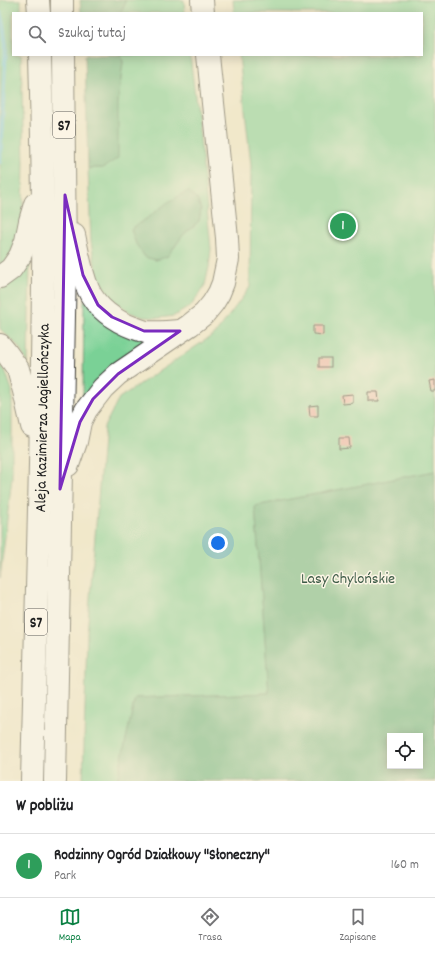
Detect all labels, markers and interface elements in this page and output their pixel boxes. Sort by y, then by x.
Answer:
search box [12,12,423,56]
icon: search [26,23,48,45]
text: Szukaj tutaj [58,23,126,45]
road number: S7 [53,112,75,138]
pin: 1 [330,211,356,241]
street label: Aleja Kazimierza Jagiellończyka [30,323,57,513]
your location [208,533,228,553]
park label: Lasy Chylońskie [301,568,395,591]
road number: S7 [25,609,47,635]
map controls [387,733,423,769]
button: locate [387,733,423,769]
text: W pobliżu [16,795,73,819]
text: Rodzinny Ogród Działkowy "Słoneczny" [54,845,270,867]
text: 1 [28,856,30,875]
text: 160 m [391,856,419,875]
text: Park [54,867,76,886]
tab: Mapa [59,906,81,946]
tab: Trasa [198,906,222,946]
tab: Zapisane [339,906,376,946]

